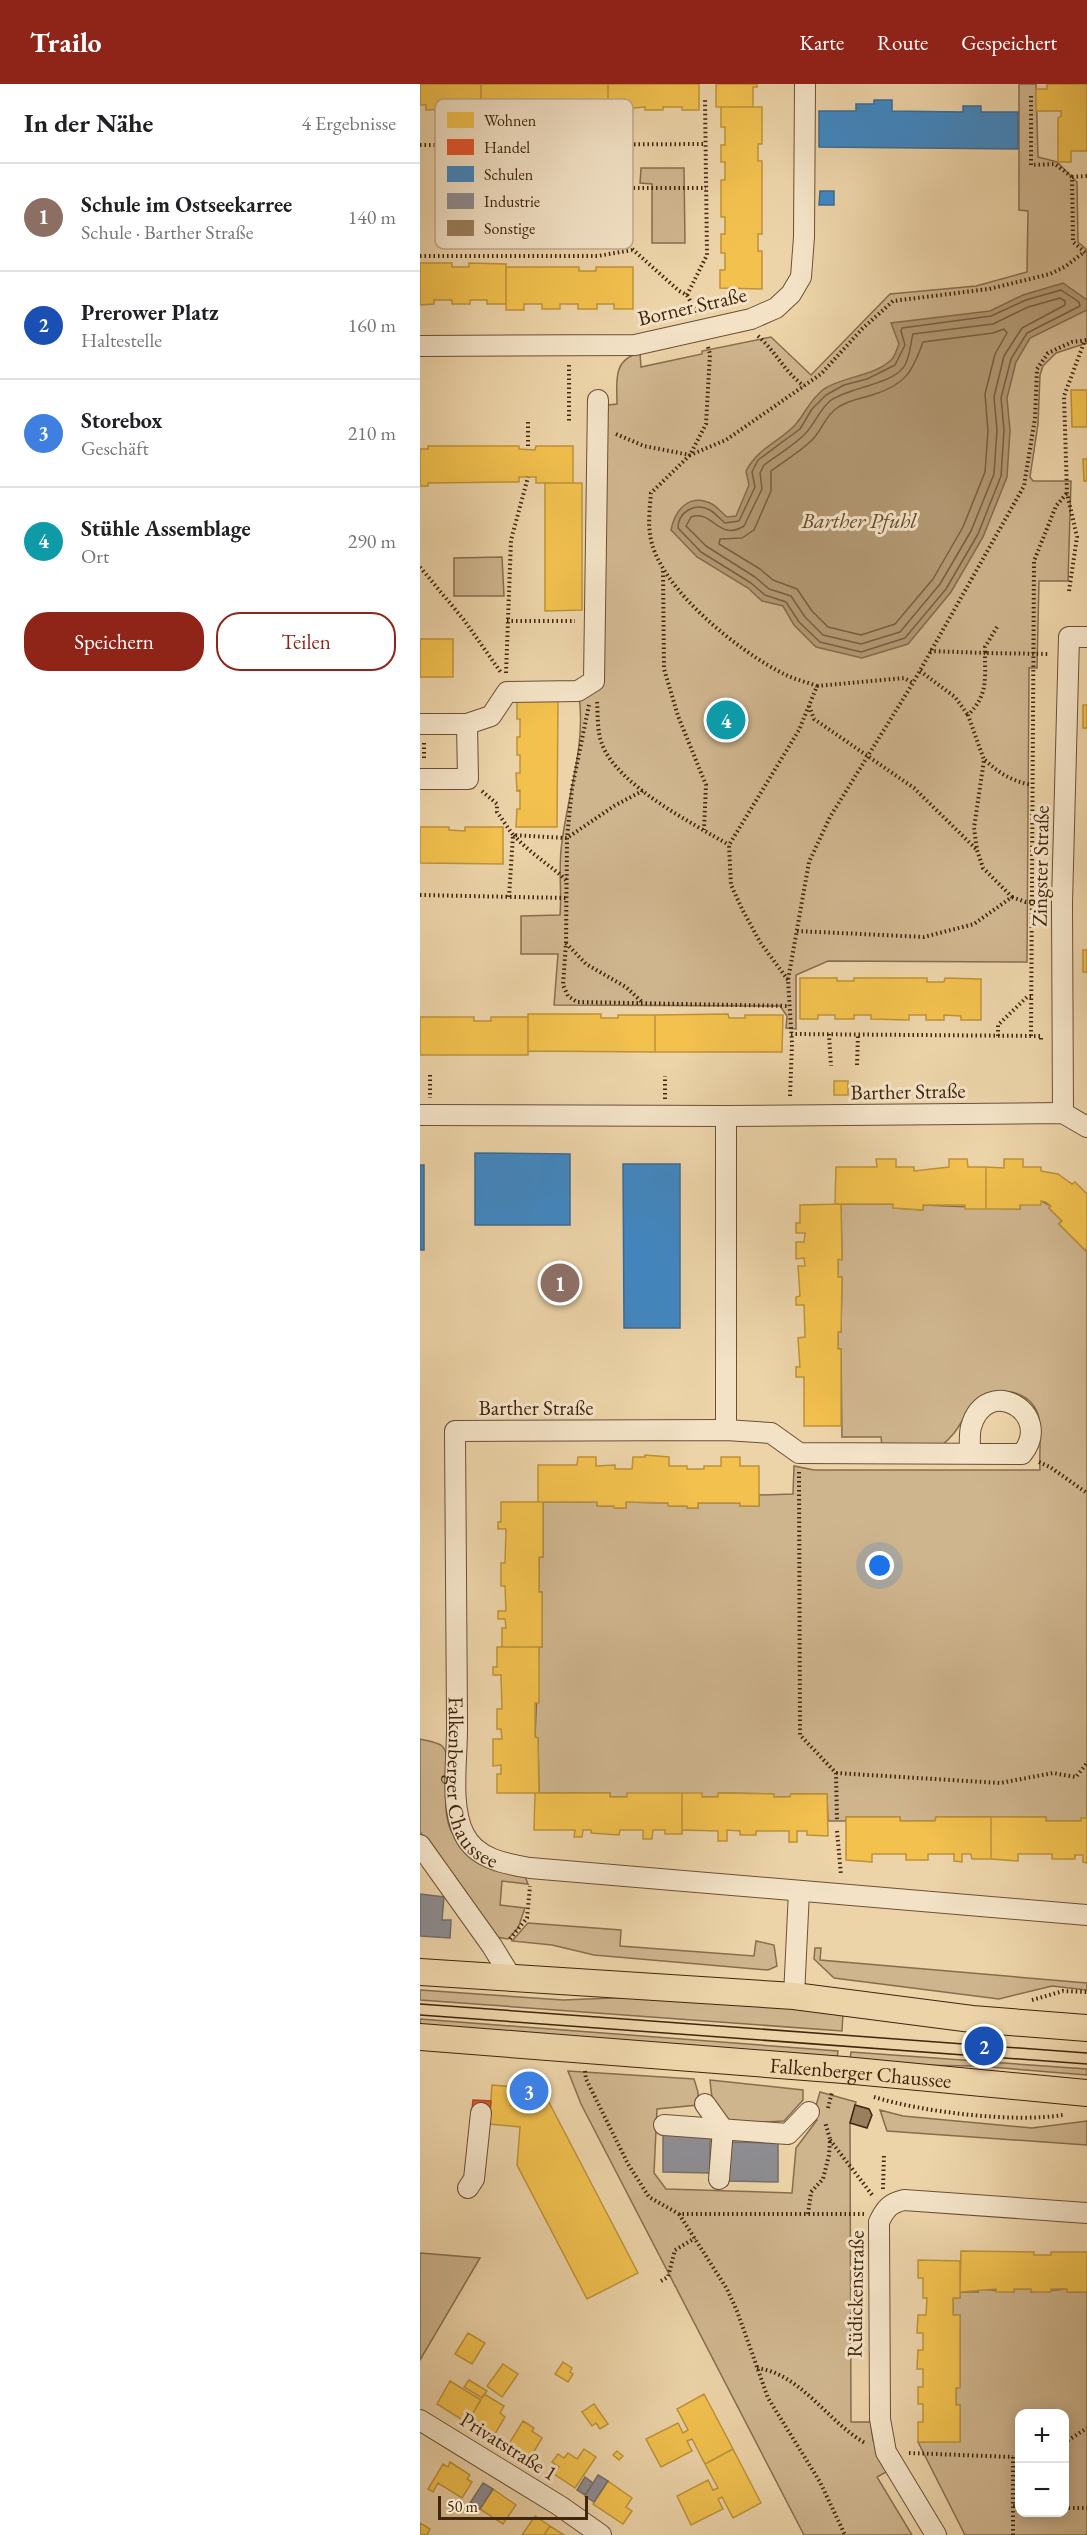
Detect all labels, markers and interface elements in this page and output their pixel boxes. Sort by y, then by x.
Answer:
text: Trailo [30,24,102,60]
text: Karte [800,29,844,56]
text: Route [877,29,928,56]
text: Gespeichert [961,29,1057,56]
legend [435,99,633,249]
text: In der Nähe [24,106,153,140]
text: 4 Ergebnisse [301,110,396,136]
text: Wohnen [484,110,537,131]
text: Handel [484,137,530,158]
text: Schulen [484,164,534,185]
text: Schule im Ostseekarree [81,190,292,219]
text: Industrie [484,191,540,212]
text: 1 [38,204,49,230]
text: 140 m [348,204,396,230]
text: Sonstige [484,218,535,239]
text: Schule · Barther Straße [81,219,253,245]
street label: Borner Straße [635,280,749,332]
text: Prerower Platz [81,298,219,327]
text: 2 [38,312,49,338]
text: 160 m [348,312,396,338]
text: Haltestelle [81,327,162,353]
text: Storebox [81,406,162,435]
text: 3 [38,420,49,446]
text: 210 m [348,420,396,446]
text: Geschäft [81,435,149,461]
water label: Barther Pfuhl [800,506,917,535]
text: Stühle Assemblage [81,514,251,543]
text: 4 [38,528,49,554]
text: 290 m [348,528,396,554]
text: Ort [81,543,109,569]
button: Speichern [24,612,204,671]
button: Teilen [216,612,396,671]
pin: 4 [706,698,746,742]
street label: Zingster Straße [1025,805,1055,927]
street label: Barther Straße [850,1076,966,1106]
pin: 1 [540,1260,580,1306]
street label: Barther Straße [478,1394,594,1421]
your location [865,1551,894,1580]
street label: Falkenberger Chaussee [442,1696,502,1873]
pin: 2 [964,2024,1004,2068]
street label: Falkenberger Chaussee [769,2051,953,2094]
pin: 3 [510,2068,548,2114]
street label: Rüdickenstraße [840,2230,870,2358]
street label: Privatstraße 1 [455,2406,563,2486]
map controls [1015,2409,1069,2517]
button: + [1015,2409,1069,2463]
button: − [1015,2463,1069,2517]
scale bar [438,2493,588,2520]
text: 50 m [447,2496,478,2517]

